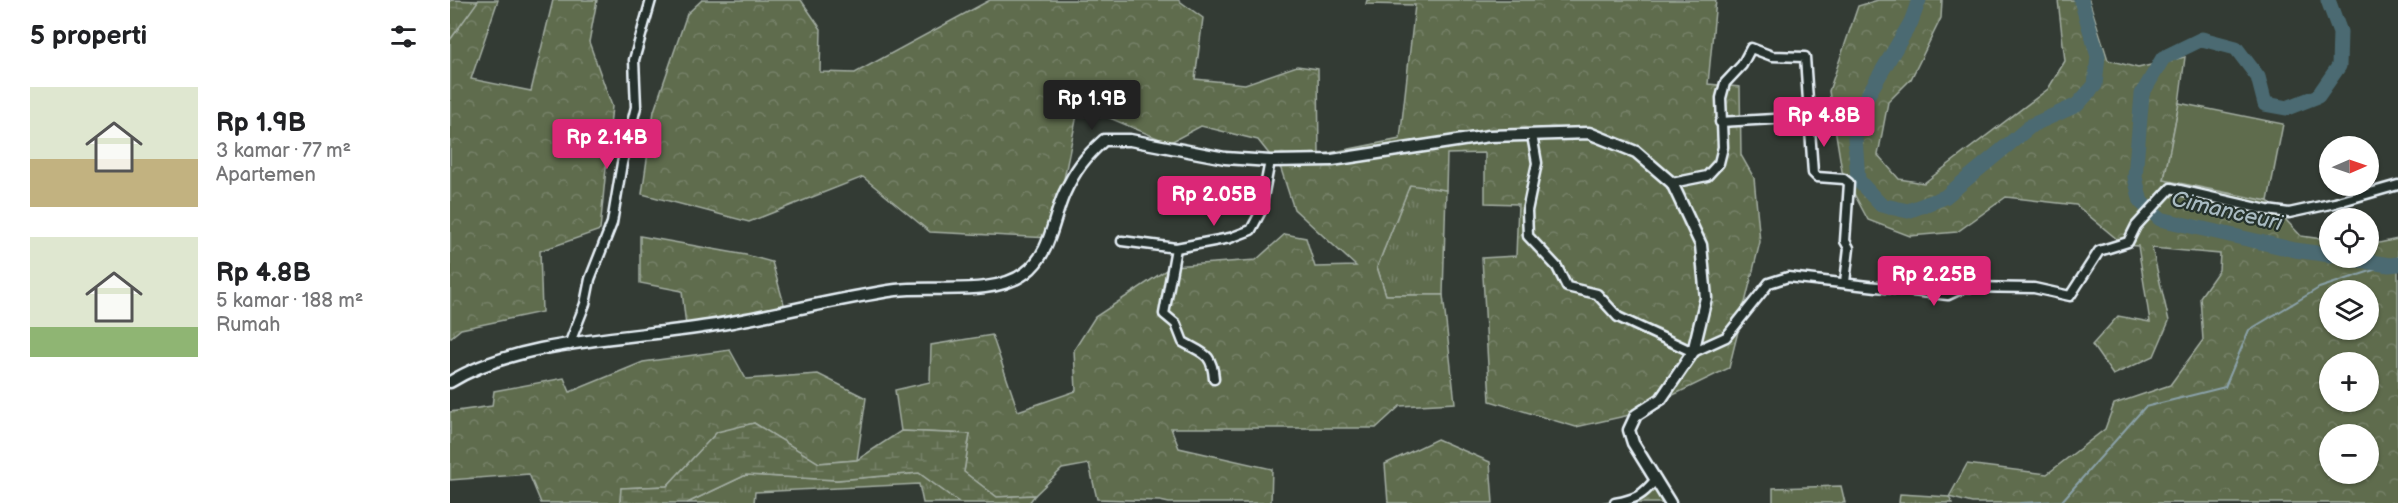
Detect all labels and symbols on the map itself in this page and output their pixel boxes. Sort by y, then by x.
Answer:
pin: Rp 1.9B [1037,80,1147,131]
pin: Rp 4.8B [1769,97,1879,148]
pin: Rp 2.14B [545,119,669,170]
north arrow [2319,136,2379,196]
pin: Rp 2.05B [1152,176,1276,227]
water label: Cimanceuri [2169,186,2286,238]
pin: Rp 2.25B [1872,256,1996,307]

